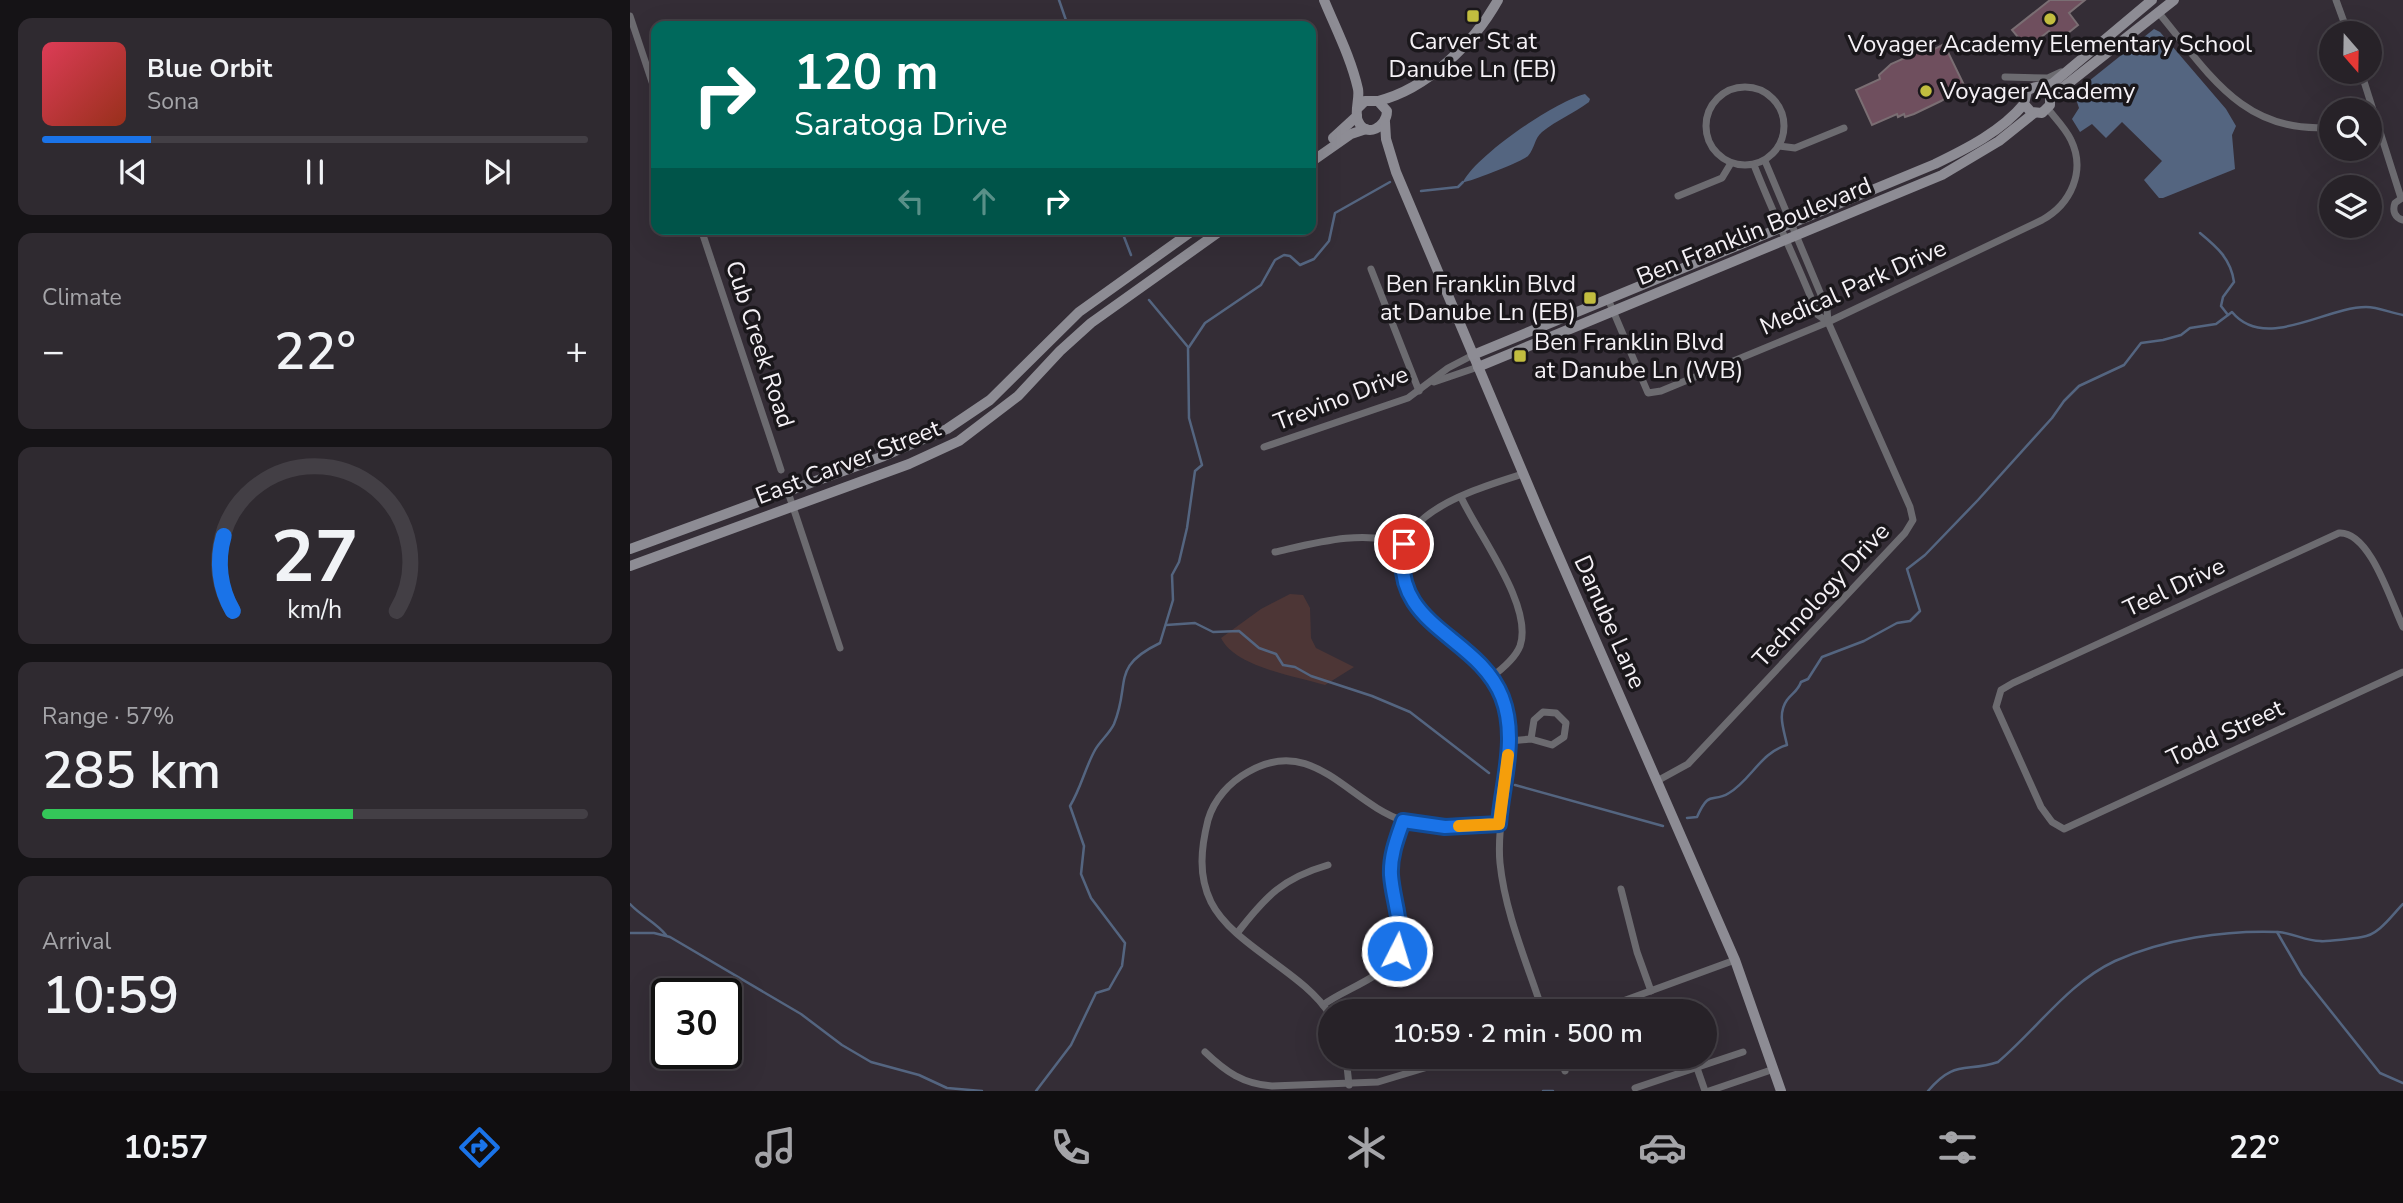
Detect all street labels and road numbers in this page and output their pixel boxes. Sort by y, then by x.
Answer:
street label: Ben Franklin Boulevard [1632,169,1876,293]
street label: Medical Park Drive [1755,232,1951,342]
street label: Cub Creek Road [718,256,802,432]
street label: Trevino Drive [1269,358,1413,438]
street label: East Carver Street [751,412,946,512]
street label: Technology Drive [1746,516,1896,674]
street label: Danube Lane [1566,550,1654,694]
street label: Teel Drive [2118,550,2230,624]
street label: Todd Street [2161,692,2289,774]

